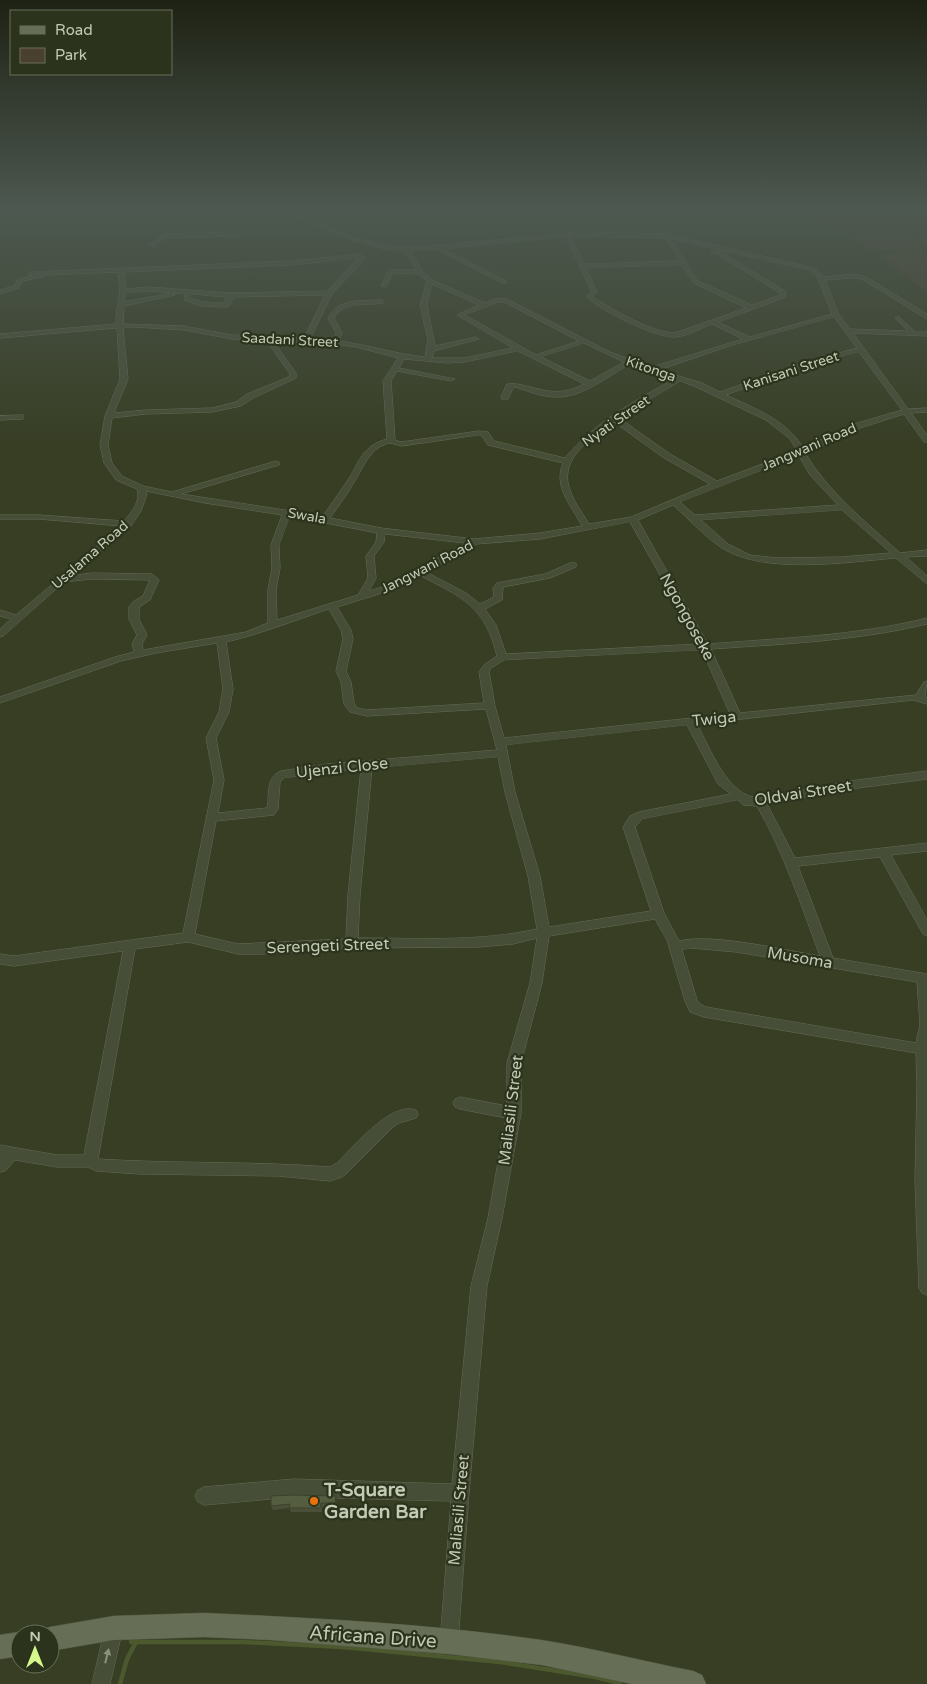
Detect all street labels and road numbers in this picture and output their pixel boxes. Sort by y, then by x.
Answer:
street label: Saadani Street [241,329,339,351]
street label: Kanisani Street [741,347,842,394]
street label: Kitonga [624,353,678,385]
street label: Nyati Street [579,391,654,451]
street label: Jangwani Road [759,419,859,475]
street label: Swala [287,504,327,528]
street label: Usalama Road [48,517,132,593]
street label: Jangwani Road [378,536,476,598]
street label: Ngongoseke [655,570,719,664]
street label: Twiga [691,707,737,731]
street label: Ujenzi Close [295,753,389,783]
street label: Oldvai Street [753,775,853,811]
street label: Serengeti Street [266,934,390,958]
street label: Musoma [766,942,834,974]
street label: Maliasili Street [494,1054,528,1166]
street label: Maliasili Street [444,1454,474,1566]
street label: Africana Drive [308,1622,438,1652]

